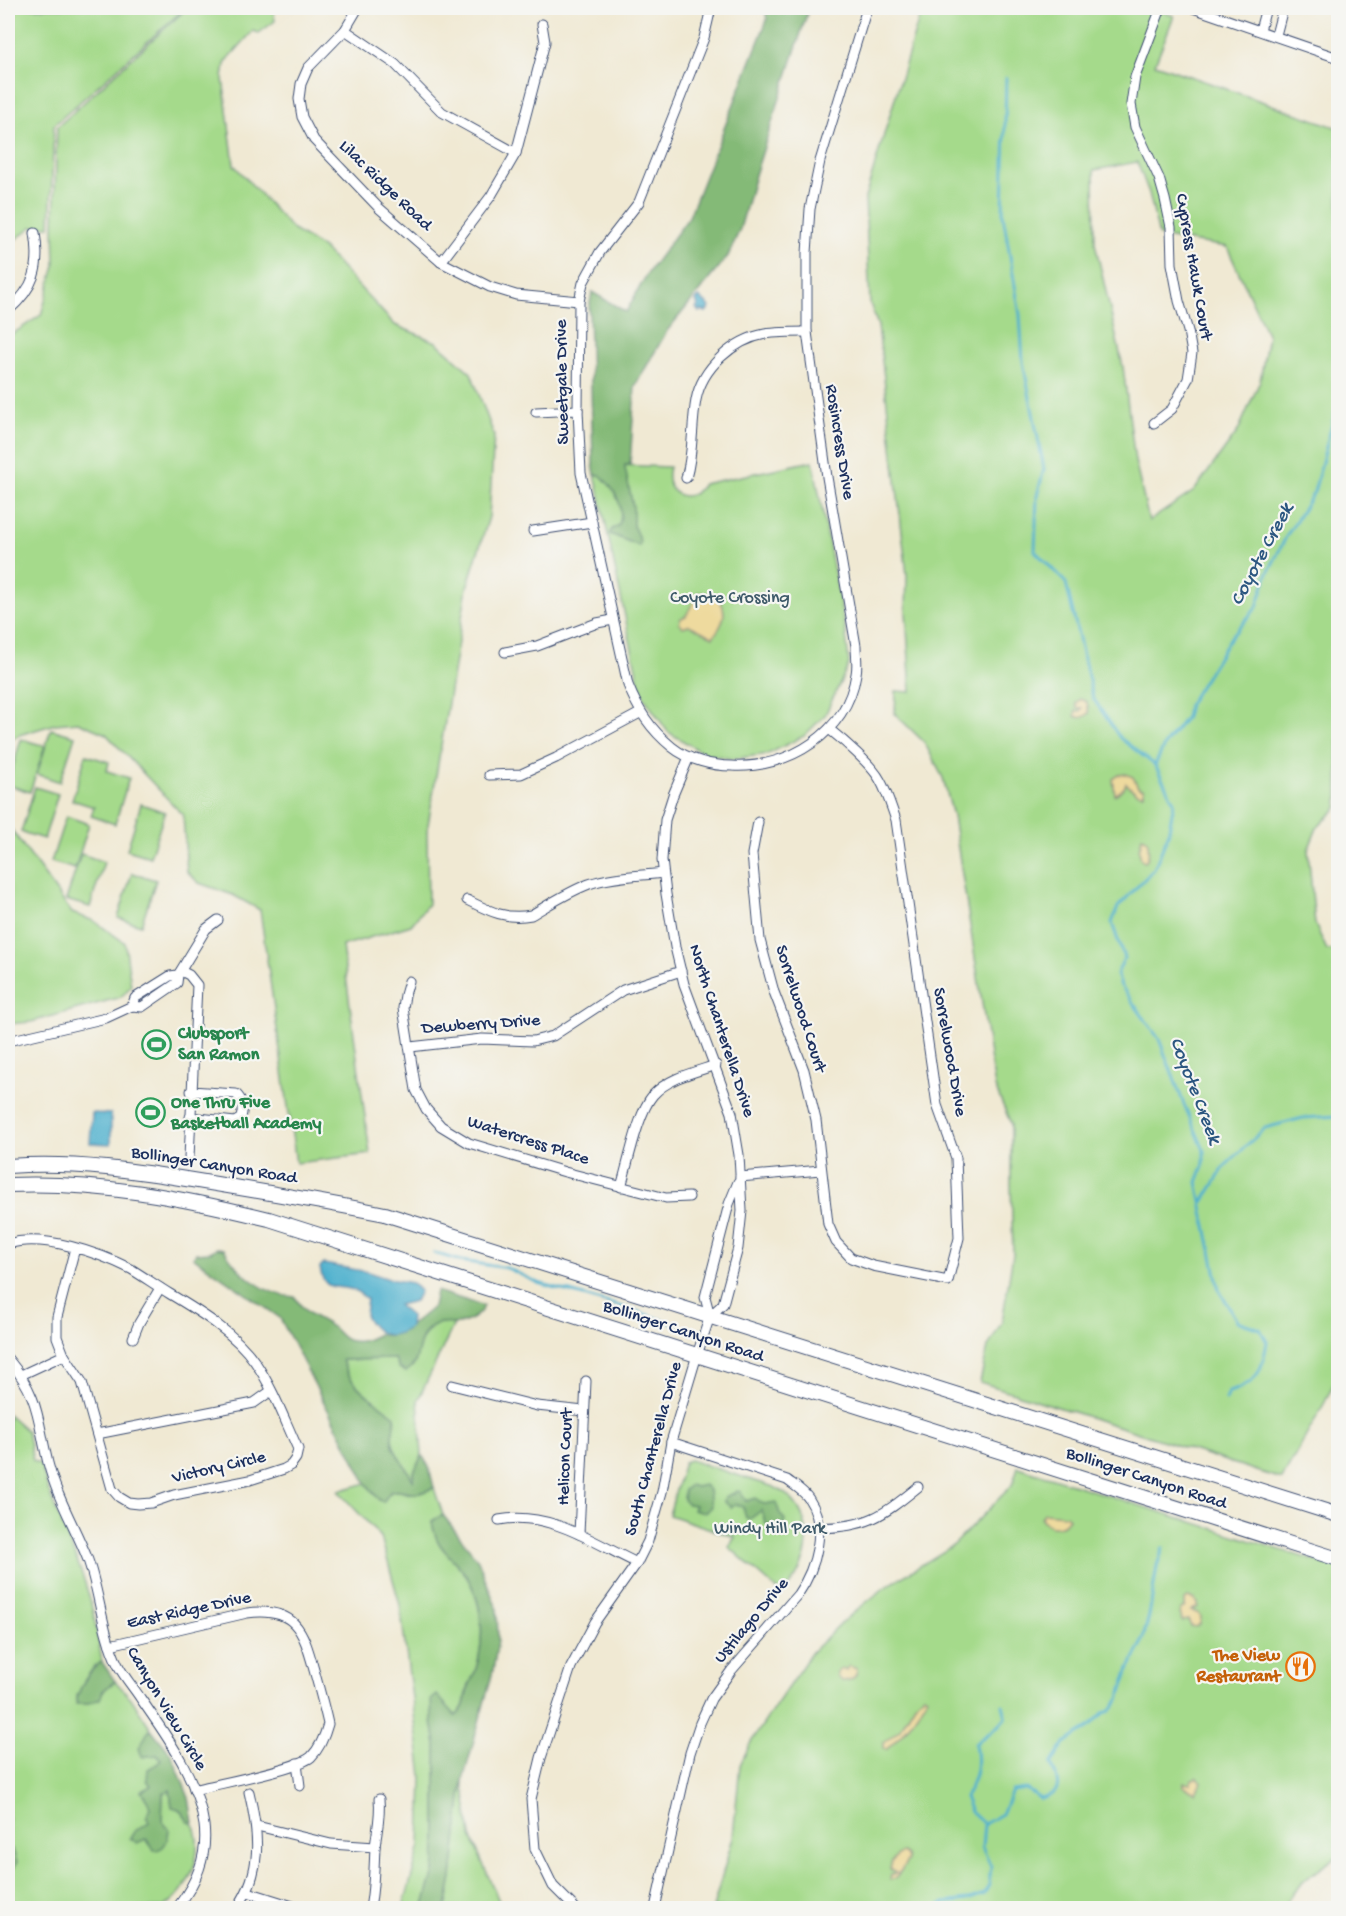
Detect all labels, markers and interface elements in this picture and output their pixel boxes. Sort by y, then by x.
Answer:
street label: Lilac Ridge Road [334,136,437,237]
street label: Cypress Hawk Court [1170,192,1217,344]
street label: Sweetgale Drive [551,319,575,445]
street label: Rosincress Drive [820,383,859,502]
water label: Coyote Creek [1227,498,1300,610]
park label: Coyote Crossing [670,588,790,609]
street label: North Chanterella Drive [683,942,759,1121]
street label: Sorrelwood Court [770,943,831,1077]
street label: Sorrelwood Drive [927,986,971,1119]
street label: Dewberry Drive [420,1010,542,1040]
place label: Clubsport San Ramon [177,1024,260,1066]
sports icon: Clubsport San Ramon [141,1028,173,1060]
water label: Coyote Creek [1163,1035,1226,1149]
place label: One Thru Five Basketball Academy [170,1093,322,1135]
sports icon: One Thru Five Basketball Academy [134,1097,166,1129]
street label: Watercress Place [464,1111,592,1171]
street label: Bollinger Canyon Road [129,1142,300,1190]
street label: Bollinger Canyon Road [599,1296,767,1368]
street label: South Chanterella Drive [621,1359,688,1538]
street label: Helicon Court [554,1407,578,1506]
street label: Bollinger Canyon Road [1062,1443,1230,1515]
street label: Victory Circle [169,1447,269,1489]
park label: Windy Hill Park [714,1519,828,1540]
street label: Ustilago Drive [710,1573,794,1668]
street label: East Ridge Drive [125,1587,254,1634]
street label: Canyon View Circle [121,1644,211,1775]
place label: The View Restaurant [1196,1646,1282,1688]
restaurant icon: The View Restaurant [1285,1650,1317,1682]

